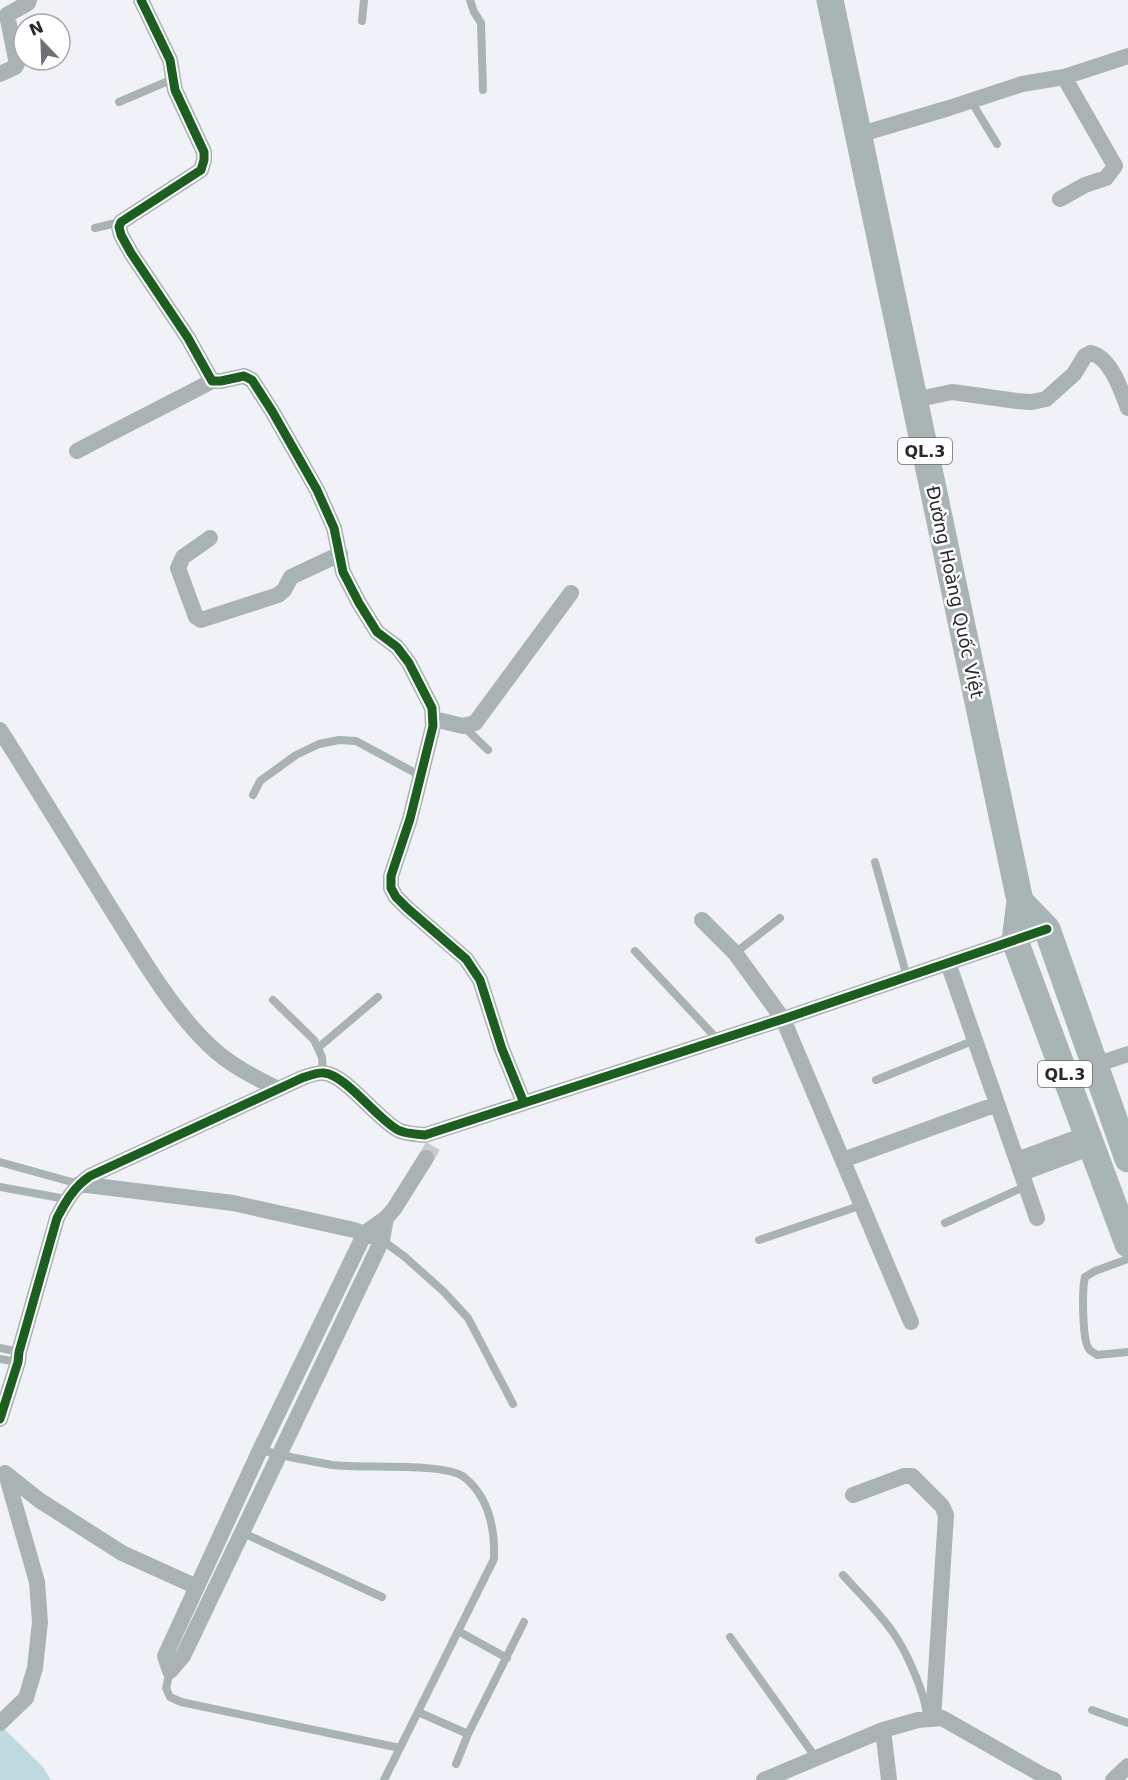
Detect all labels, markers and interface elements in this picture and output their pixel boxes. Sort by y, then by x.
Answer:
north arrow [12,12,72,72]
text: N [26,17,46,40]
road number: QL.3 [898,438,952,464]
street label: Đường Hoàng Quốc Việt [922,484,988,700]
road number: QL.3 [1038,1061,1092,1087]

